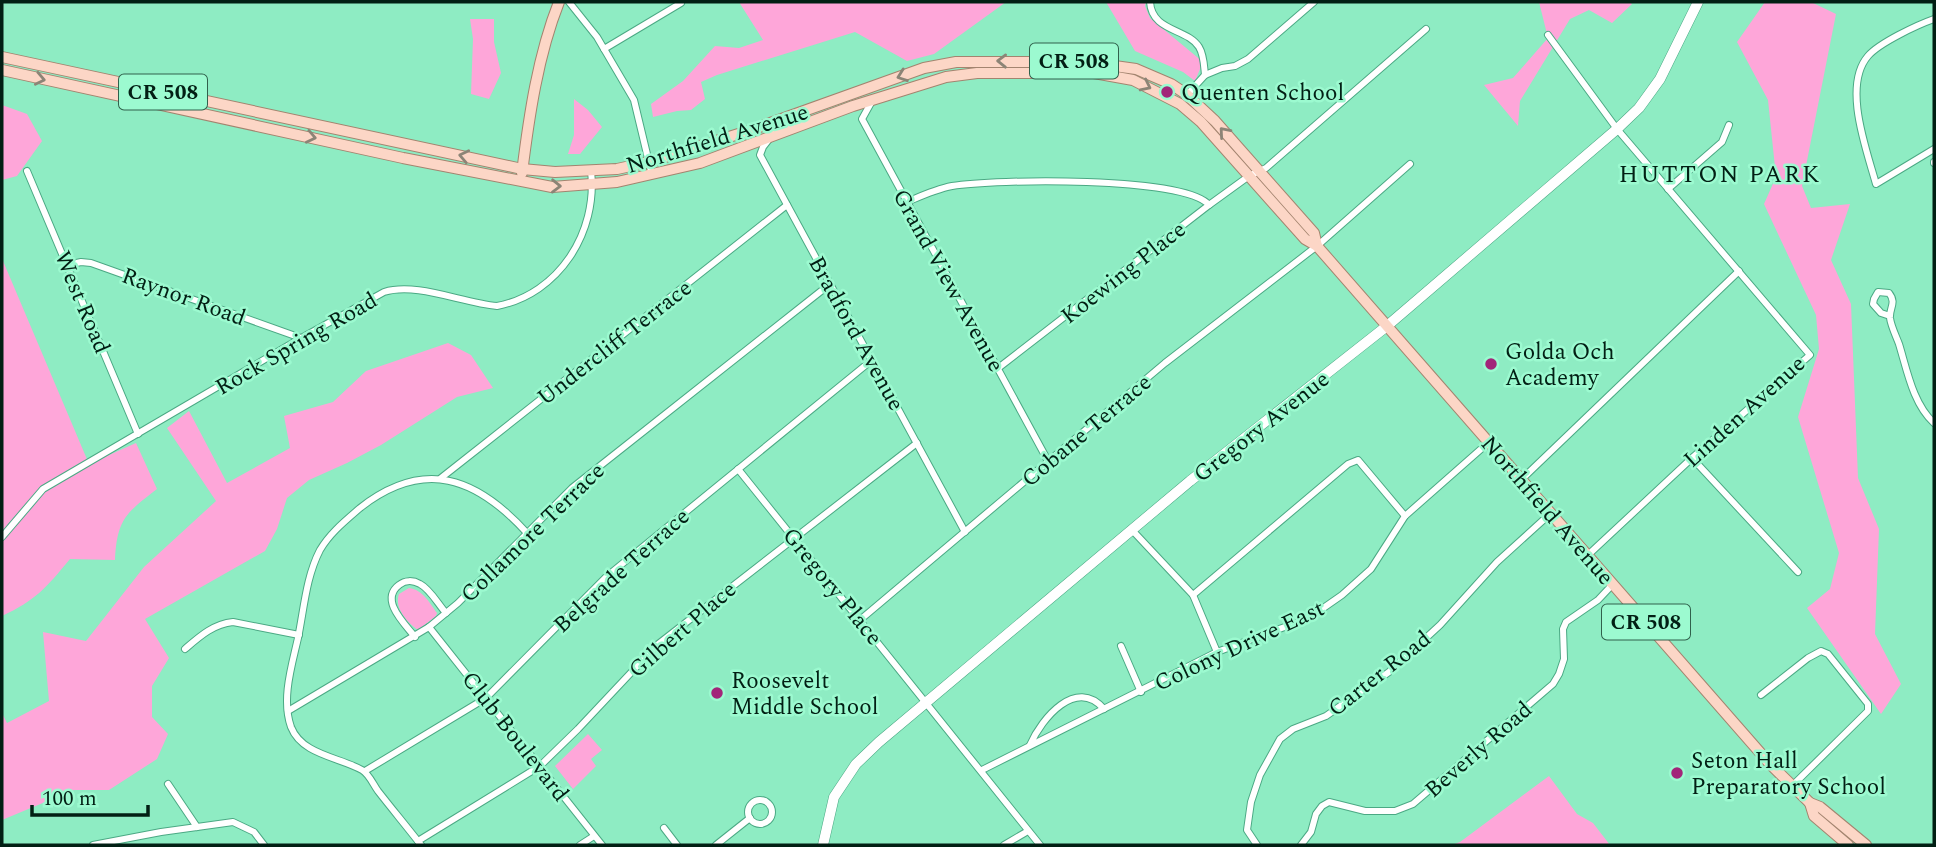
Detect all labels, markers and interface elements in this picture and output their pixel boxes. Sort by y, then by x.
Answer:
road number: CR 508 [1030,43,1118,78]
one-way arrow [997,53,1007,69]
one-way arrow [897,68,909,82]
one-way arrow [34,70,46,85]
road number: CR 508 [119,74,207,110]
place label: Quenten School [1181,76,1344,111]
one-way arrow [1139,77,1151,91]
marker: Quenten School [1159,84,1175,100]
street label: Northfield Avenue [622,95,813,184]
one-way arrow [1220,127,1232,140]
one-way arrow [305,129,317,144]
one-way arrow [458,150,470,165]
district label: HUTTON PARK [1619,157,1821,193]
one-way arrow [551,178,562,194]
street label: Grand View Avenue [883,183,1013,379]
street label: Koewing Place [1054,213,1194,333]
street label: West Road [44,246,119,360]
street label: Bradford Avenue [799,250,913,418]
street label: Raynor Road [116,259,251,336]
street label: Undercliff Terrace [530,271,700,415]
street label: Rock Spring Road [209,283,385,405]
place label: Golda Och Academy [1505,335,1615,396]
street label: Linden Avenue [1676,348,1814,477]
marker: Golda Och Academy [1483,356,1499,372]
street label: Gregory Avenue [1186,363,1338,492]
street label: Cobane Terrace [1014,366,1160,496]
street label: Northfield Avenue [1472,428,1622,594]
street label: Collamore Terrace [453,455,613,611]
street label: Belgrade Terrace [546,500,698,642]
street label: Gregory Place [773,520,891,654]
street label: Gilbert Place [621,573,745,687]
street label: Colony Drive East [1149,592,1331,701]
road number: CR 508 [1602,604,1690,640]
street label: Carter Road [1321,622,1439,726]
street label: Club Boulevard [452,664,577,810]
place label: Roosevelt Middle School [731,664,878,725]
marker: Roosevelt Middle School [709,685,725,701]
street label: Beverly Road [1417,693,1541,807]
place label: Seton Hall Preparatory School [1691,744,1886,805]
marker: Seton Hall Preparatory School [1669,765,1685,781]
scale bar [32,774,147,818]
text: 100 m [42,783,97,815]

